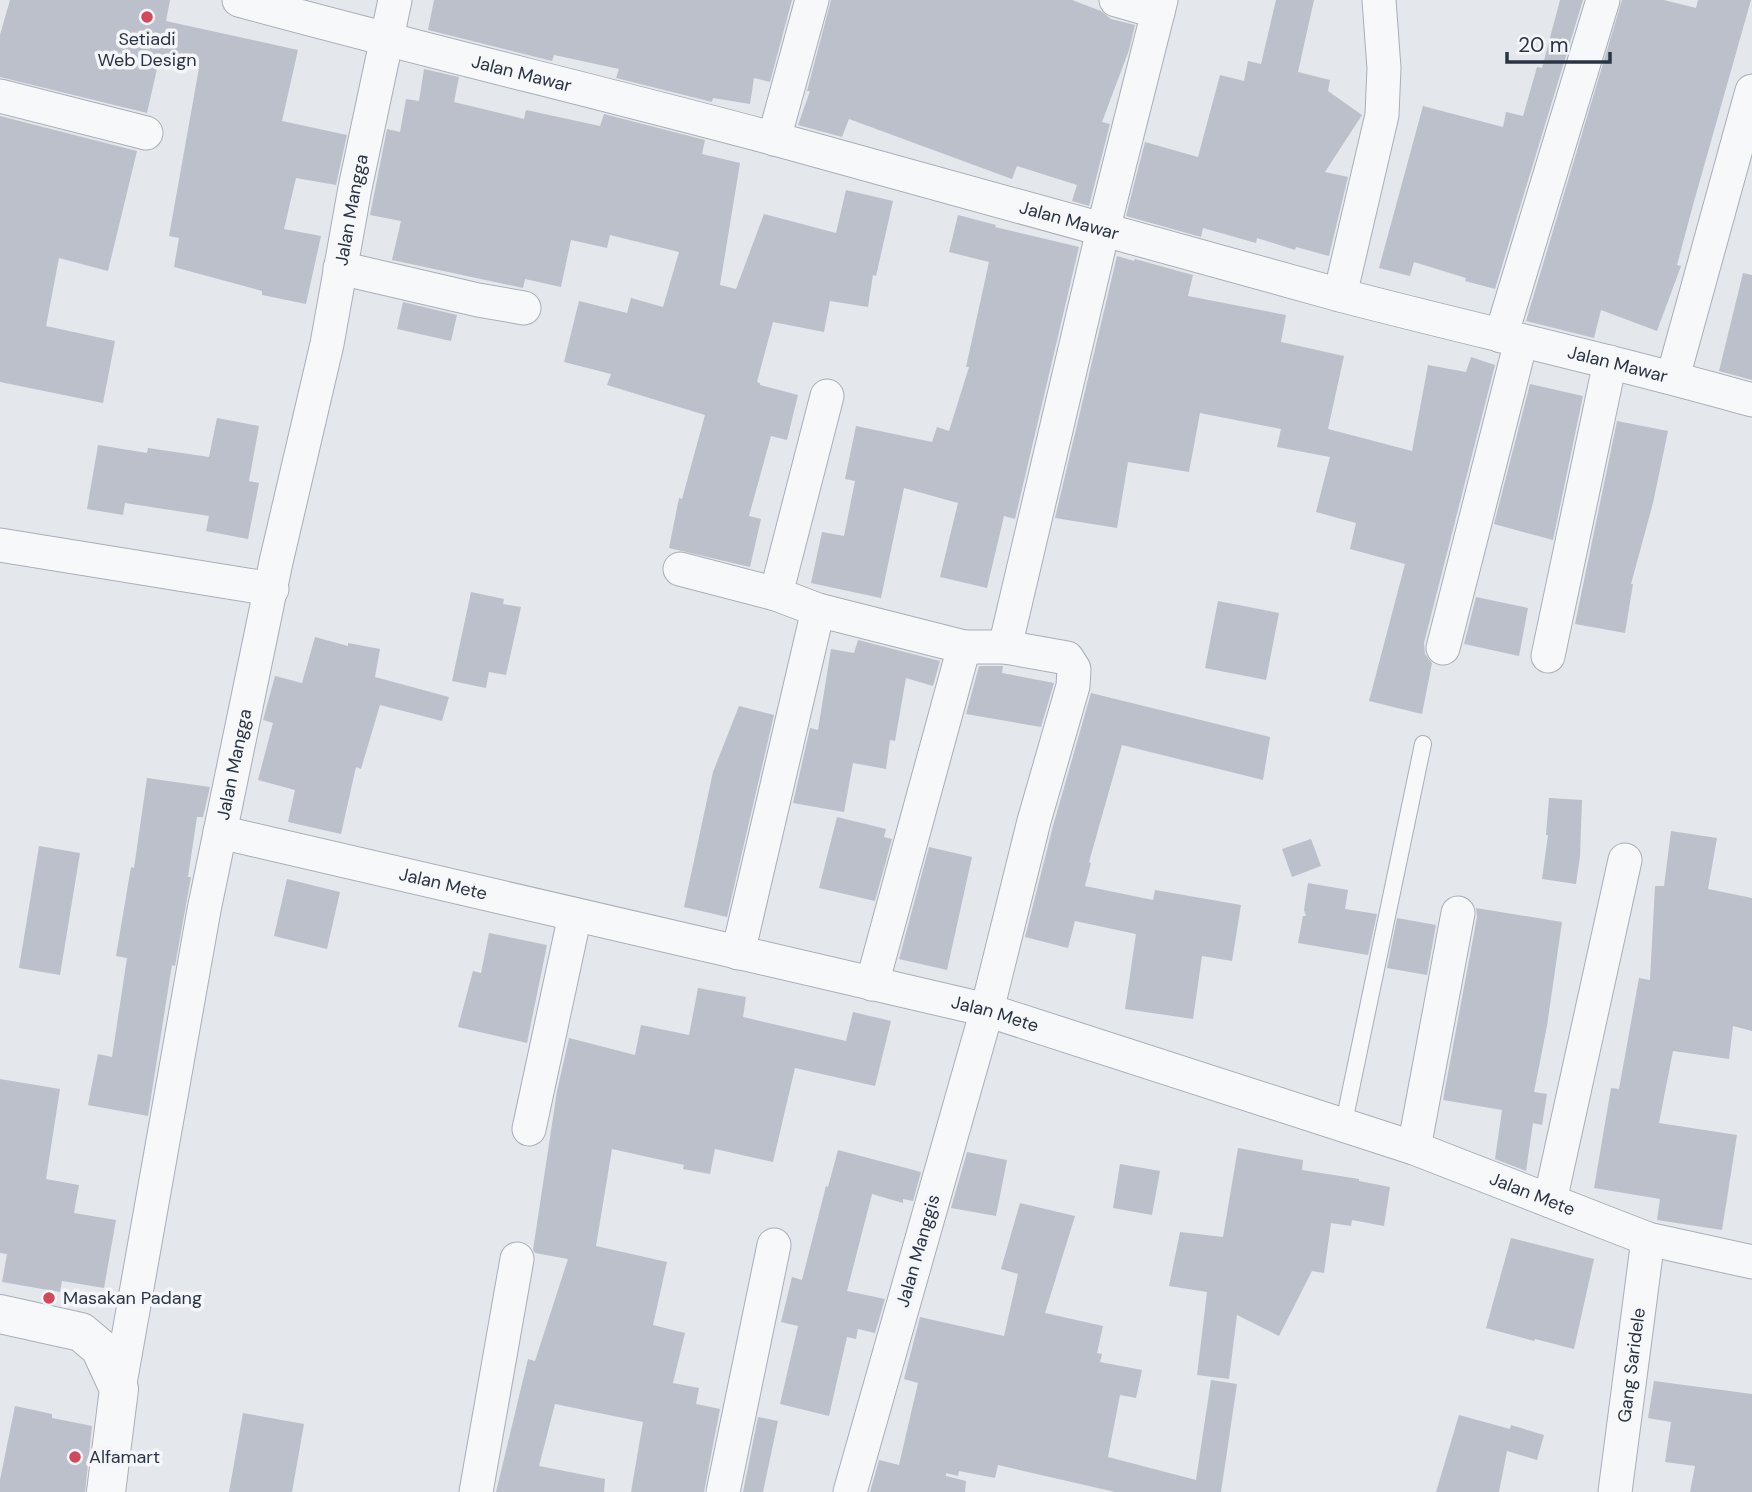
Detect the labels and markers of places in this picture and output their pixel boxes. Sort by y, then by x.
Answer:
marker: Setiadi Web Design [139,9,155,25]
place label: Setiadi Web Design [97,27,197,72]
place label: Masakan Padang [63,1286,202,1310]
marker: Masakan Padang [41,1290,57,1306]
place label: Alfamart [89,1445,160,1469]
marker: Alfamart [67,1449,83,1465]

